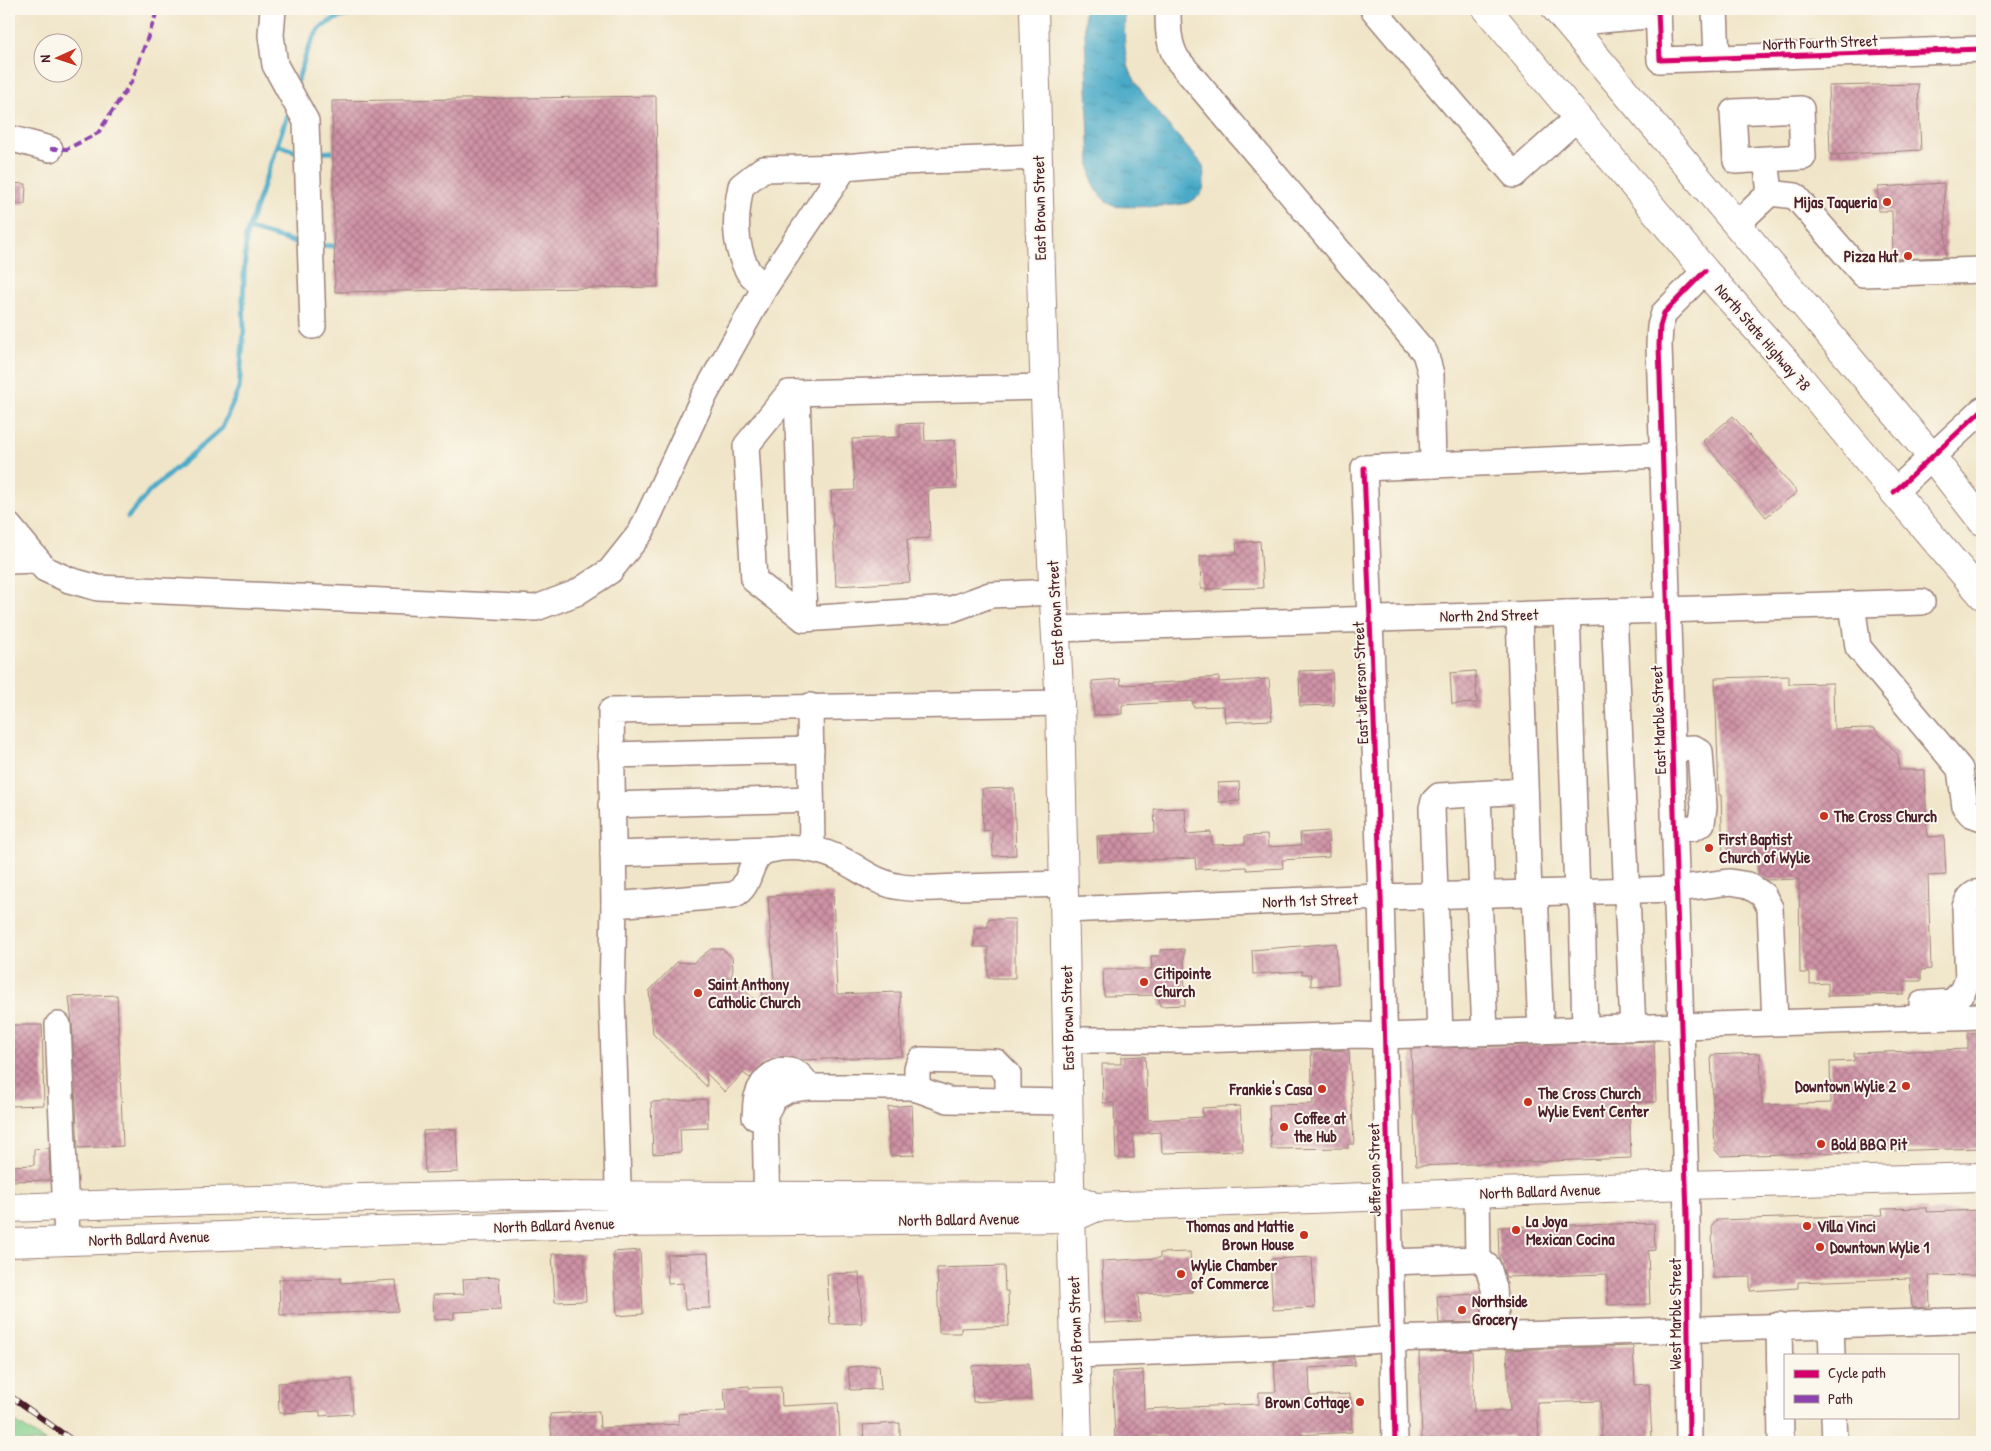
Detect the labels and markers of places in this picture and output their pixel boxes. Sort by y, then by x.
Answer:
place label: Mijas Taqueria [1794,191,1878,214]
marker: Mijas Taqueria [1881,196,1893,208]
place label: Pizza Hut [1844,245,1898,267]
marker: Pizza Hut [1902,250,1914,262]
place label: The Cross Church [1833,805,1937,827]
marker: The Cross Church [1818,810,1830,822]
place label: First Baptist Church of Wylie [1718,828,1811,869]
marker: First Baptist Church of Wylie [1703,842,1715,854]
place label: Citipointe Church [1154,962,1212,1002]
place label: Saint Anthony Catholic Church [708,973,801,1013]
marker: Citipointe Church [1138,976,1150,988]
marker: Saint Anthony Catholic Church [692,987,704,999]
place label: Downtown Wylie 2 [1795,1075,1897,1098]
place label: Frankie's Casa [1229,1078,1313,1100]
marker: Downtown Wylie 2 [1900,1080,1912,1092]
place label: The Cross Church Wylie Event Center [1537,1082,1650,1123]
marker: Frankie's Casa [1316,1083,1328,1095]
marker: The Cross Church Wylie Event Center [1522,1096,1534,1108]
place label: Coffee at the Hub [1293,1107,1346,1147]
marker: Coffee at the Hub [1278,1121,1290,1133]
place label: Bold BBQ Pit [1831,1133,1907,1155]
marker: Bold BBQ Pit [1815,1138,1827,1150]
place label: La Joya Mexican Cocina [1526,1210,1615,1250]
place label: Thomas and Mattie Brown House [1185,1215,1295,1255]
place label: Villa Vinci [1817,1215,1876,1237]
marker: Villa Vinci [1801,1220,1813,1232]
marker: La Joya Mexican Cocina [1510,1224,1522,1236]
marker: Thomas and Mattie Brown House [1298,1229,1310,1241]
place label: Downtown Wylie 1 [1830,1236,1929,1259]
marker: Downtown Wylie 1 [1814,1241,1826,1253]
place label: Wylie Chamber of Commerce [1191,1254,1278,1294]
marker: Wylie Chamber of Commerce [1175,1268,1187,1280]
place label: Northside Grocery [1472,1290,1528,1331]
marker: Northside Grocery [1456,1304,1468,1316]
place label: Brown Cottage [1265,1391,1351,1414]
marker: Brown Cottage [1354,1396,1366,1408]

